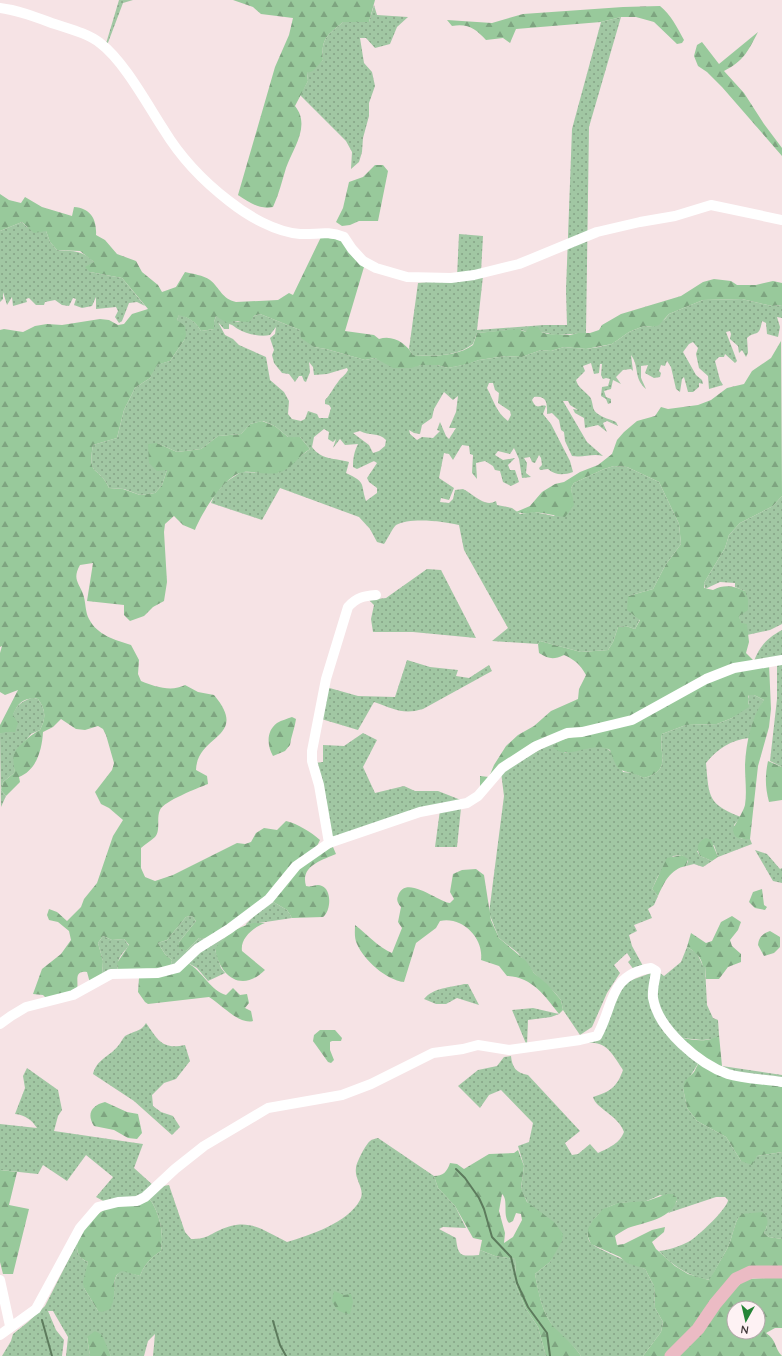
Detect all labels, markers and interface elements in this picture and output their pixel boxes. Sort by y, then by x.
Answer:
north arrow [726,1300,766,1340]
text: N [740,1322,750,1337]

